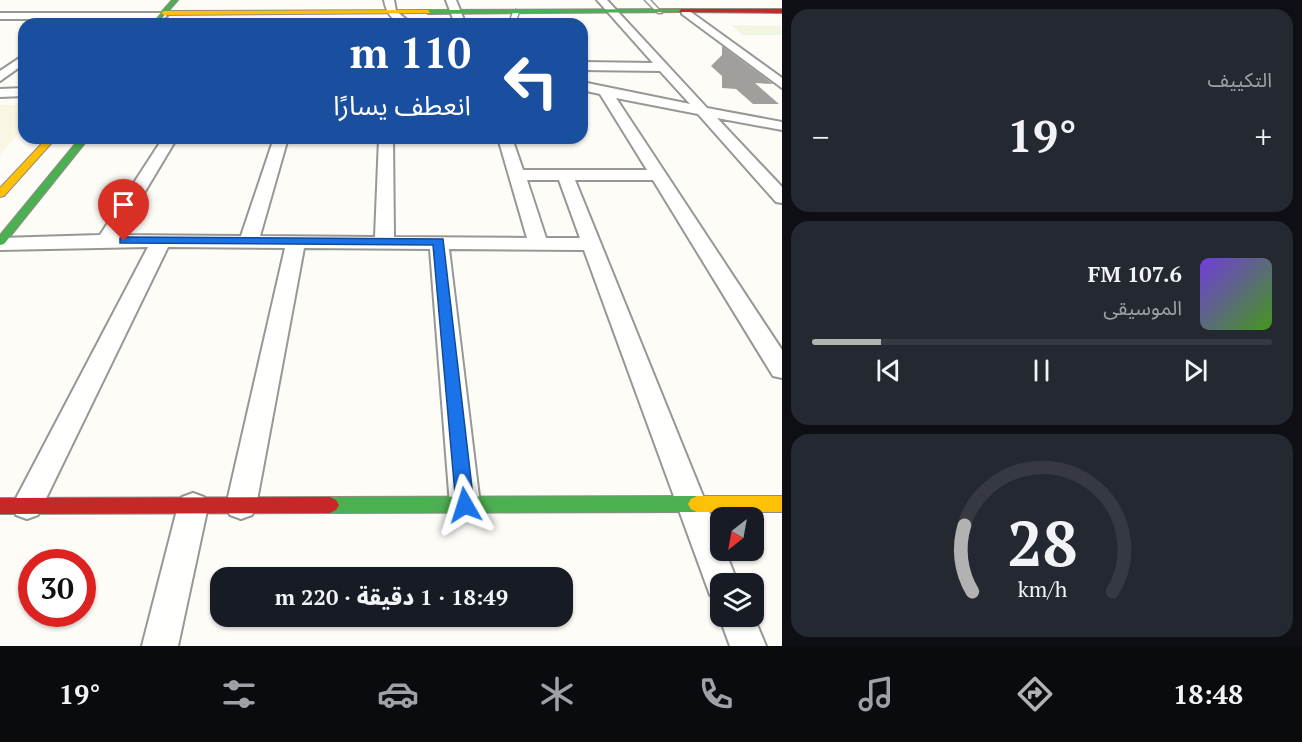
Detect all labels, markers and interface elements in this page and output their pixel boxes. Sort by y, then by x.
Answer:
text: 110 m [350,24,471,80]
icon: left [492,42,570,120]
text: التكييف [1208,66,1272,93]
text: انعطف يسارًا [333,87,471,123]
text: 19° [1007,105,1077,165]
text: − [812,115,830,158]
text: + [1254,115,1272,158]
pin [98,179,149,241]
icon: arrive [107,188,140,221]
text: 107.6 FM [1088,259,1182,288]
text: الموسيقى [1103,294,1182,321]
icon: previous [872,354,905,387]
icon: pause [1025,354,1058,387]
icon: next [1179,354,1212,387]
position arrow [433,473,497,537]
text: 28 [1007,502,1077,585]
north arrow [710,507,764,561]
map controls [710,507,764,627]
speed limit sign: 30 [18,549,96,627]
button: layers [710,573,764,627]
text: km/h [1017,576,1067,604]
text: 18:49 · 1 دقيقة · 220 m [275,582,508,611]
icon: filters [218,673,260,715]
icon: car [377,673,419,715]
icon: climate [536,673,578,715]
icon: phone [695,673,737,715]
icon: music [855,673,897,715]
icon: directions [1014,673,1056,715]
text: 19° [59,676,100,712]
text: 18:48 [1173,676,1243,712]

